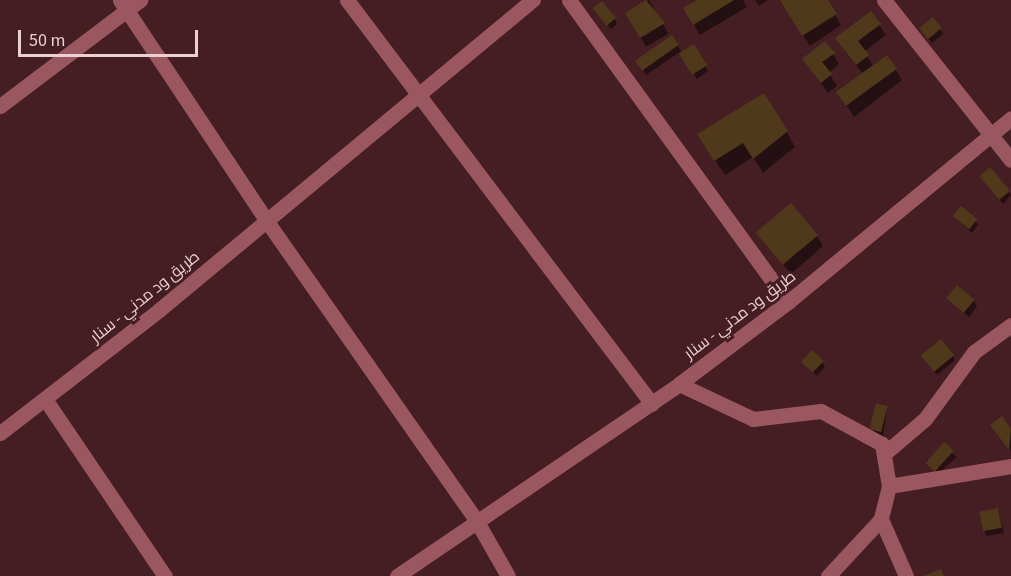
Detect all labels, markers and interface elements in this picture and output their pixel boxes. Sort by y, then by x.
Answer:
scale bar [21,18,201,56]
text: 50 m [29,28,65,53]
street label: طريق ود مدني - سنار [87,247,203,347]
street label: طريق ود مدني - سنار [680,267,800,363]

